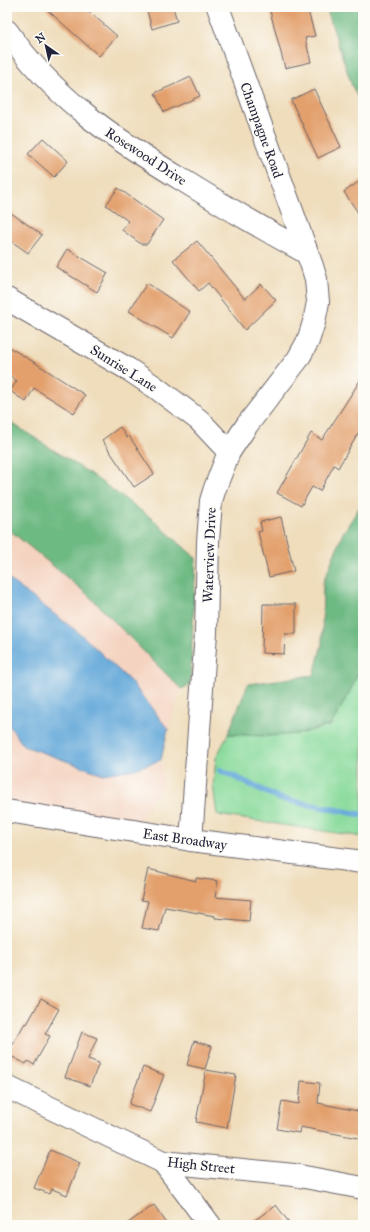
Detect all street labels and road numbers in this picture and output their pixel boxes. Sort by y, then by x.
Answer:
street label: Champagne Road [236,80,287,180]
street label: Rosewood Drive [102,124,190,189]
street label: Sunrise Lane [87,341,161,396]
street label: Waterview Drive [199,507,220,603]
street label: East Broadway [142,825,229,854]
street label: High Street [166,1153,236,1178]

